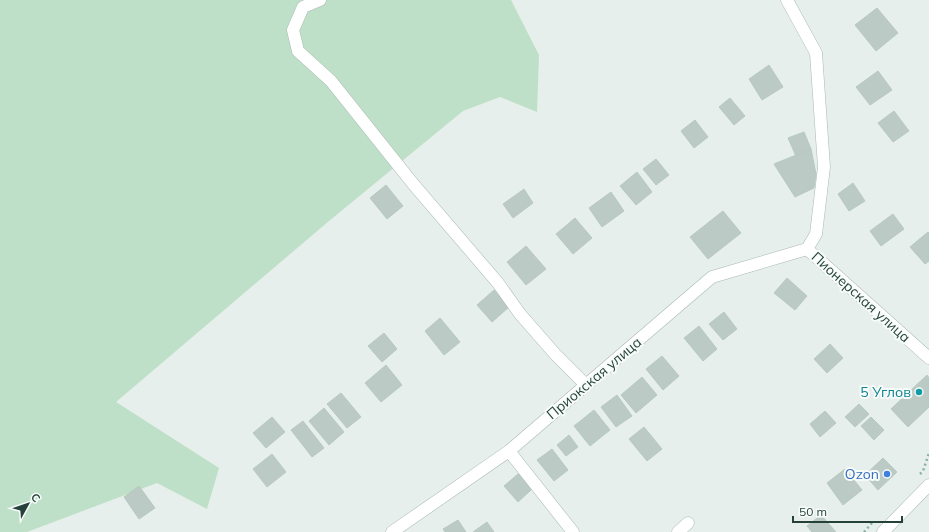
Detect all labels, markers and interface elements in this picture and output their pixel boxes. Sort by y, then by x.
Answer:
street label: Пионерская улица [808,248,914,346]
street label: Приокская улица [543,333,645,423]
place label: 5 Углов [860,383,911,401]
marker: 5 Углов [914,387,924,397]
place label: Ozon [845,465,879,483]
marker: Ozon [882,469,892,479]
north arrow [8,484,48,524]
text: С [28,490,44,505]
scale bar [793,498,902,524]
text: 50 m [799,504,827,519]

